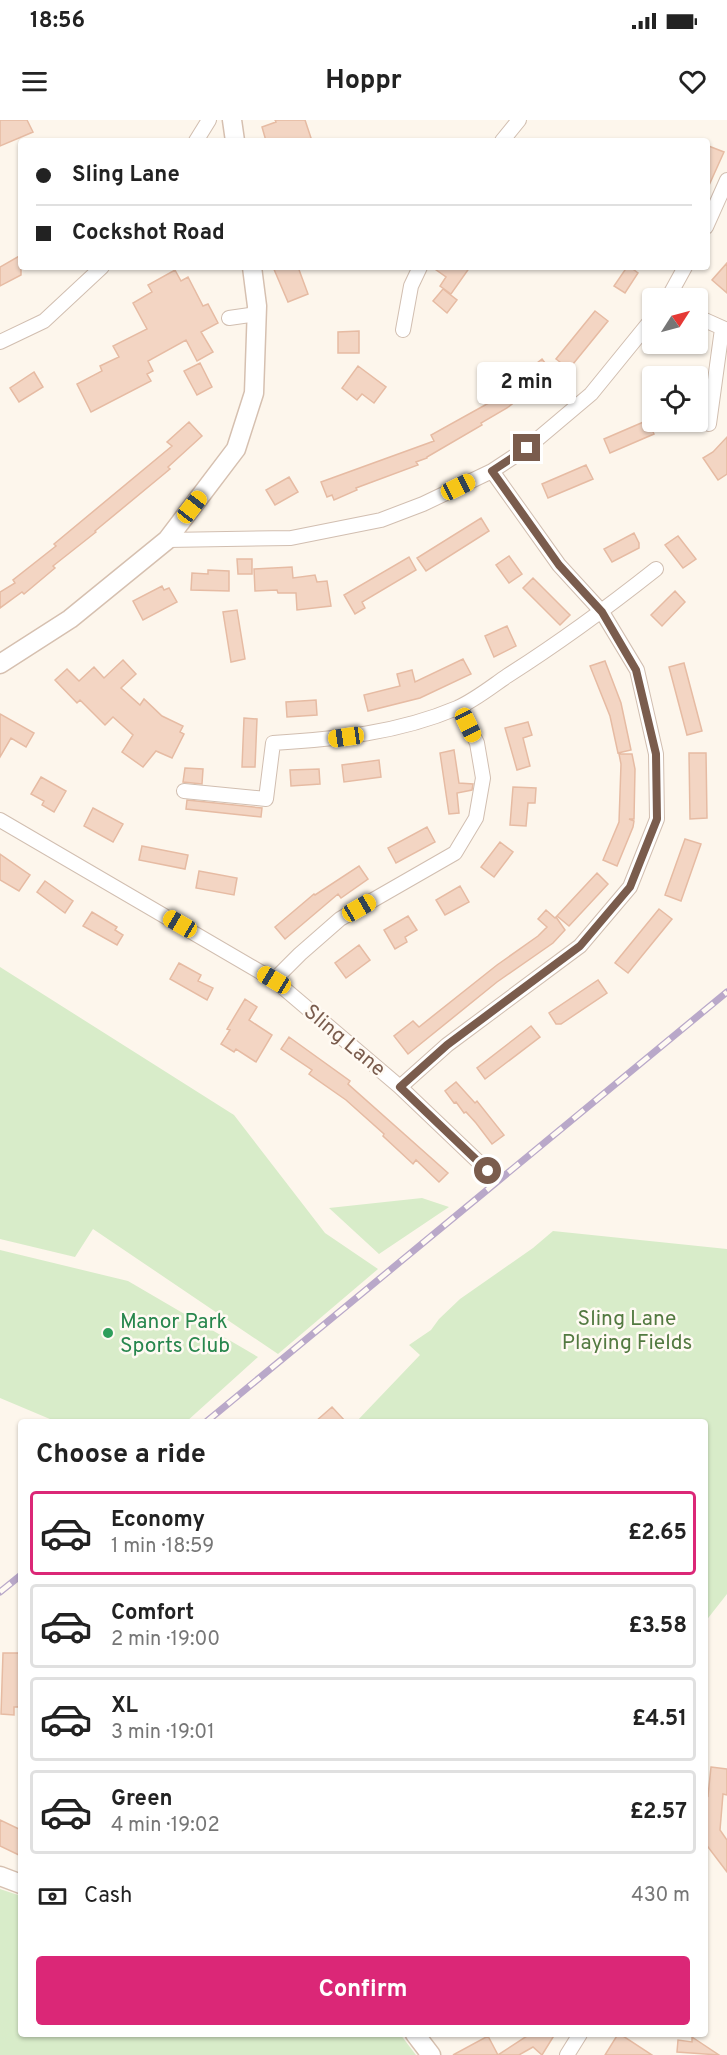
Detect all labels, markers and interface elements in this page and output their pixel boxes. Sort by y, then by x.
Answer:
text: 18:56 [30,8,85,35]
text: Hoppr [325,64,402,98]
icon: menu [18,65,51,98]
icon: heart [676,65,709,98]
text: Sling Lane [72,162,180,189]
text: Cockshot Road [72,220,225,247]
north arrow [642,288,708,354]
map controls [642,288,708,432]
callout: 2 min [478,361,576,403]
button: locate [642,366,708,432]
text: 2 min [500,370,553,396]
route end [513,434,540,461]
car [438,471,478,503]
car [174,487,210,527]
car [452,705,484,745]
car [327,726,365,748]
car [339,891,379,925]
car [160,907,200,941]
car [254,963,294,997]
street label: Sling Lane [298,999,391,1083]
route start [474,1157,501,1184]
park label: Sling Lane Playing Fields [562,1306,692,1357]
place label: Manor Park Sports Club [120,1309,230,1360]
marker: Manor Park Sports Club [101,1326,115,1340]
text: Choose a ride [36,1438,206,1472]
icon: car [39,1506,93,1560]
text: Economy [111,1507,205,1534]
text: £2.65 [628,1520,687,1547]
text: 1 min · 18:59 [111,1534,214,1560]
icon: car [39,1599,93,1653]
text: Comfort [111,1600,194,1627]
text: £3.58 [628,1613,687,1640]
text: 2 min · 19:00 [111,1627,220,1653]
icon: car [39,1692,93,1746]
text: XL [111,1693,138,1720]
text: £4.51 [632,1706,687,1733]
text: 3 min · 19:01 [111,1720,215,1746]
icon: car [39,1785,93,1839]
text: Green [111,1786,173,1813]
text: £2.57 [630,1799,687,1826]
text: 4 min · 19:02 [111,1813,220,1839]
icon: cash [36,1880,69,1913]
text: Cash [84,1883,133,1910]
text: 430 m [631,1883,690,1909]
button: Confirm [36,1956,690,2025]

